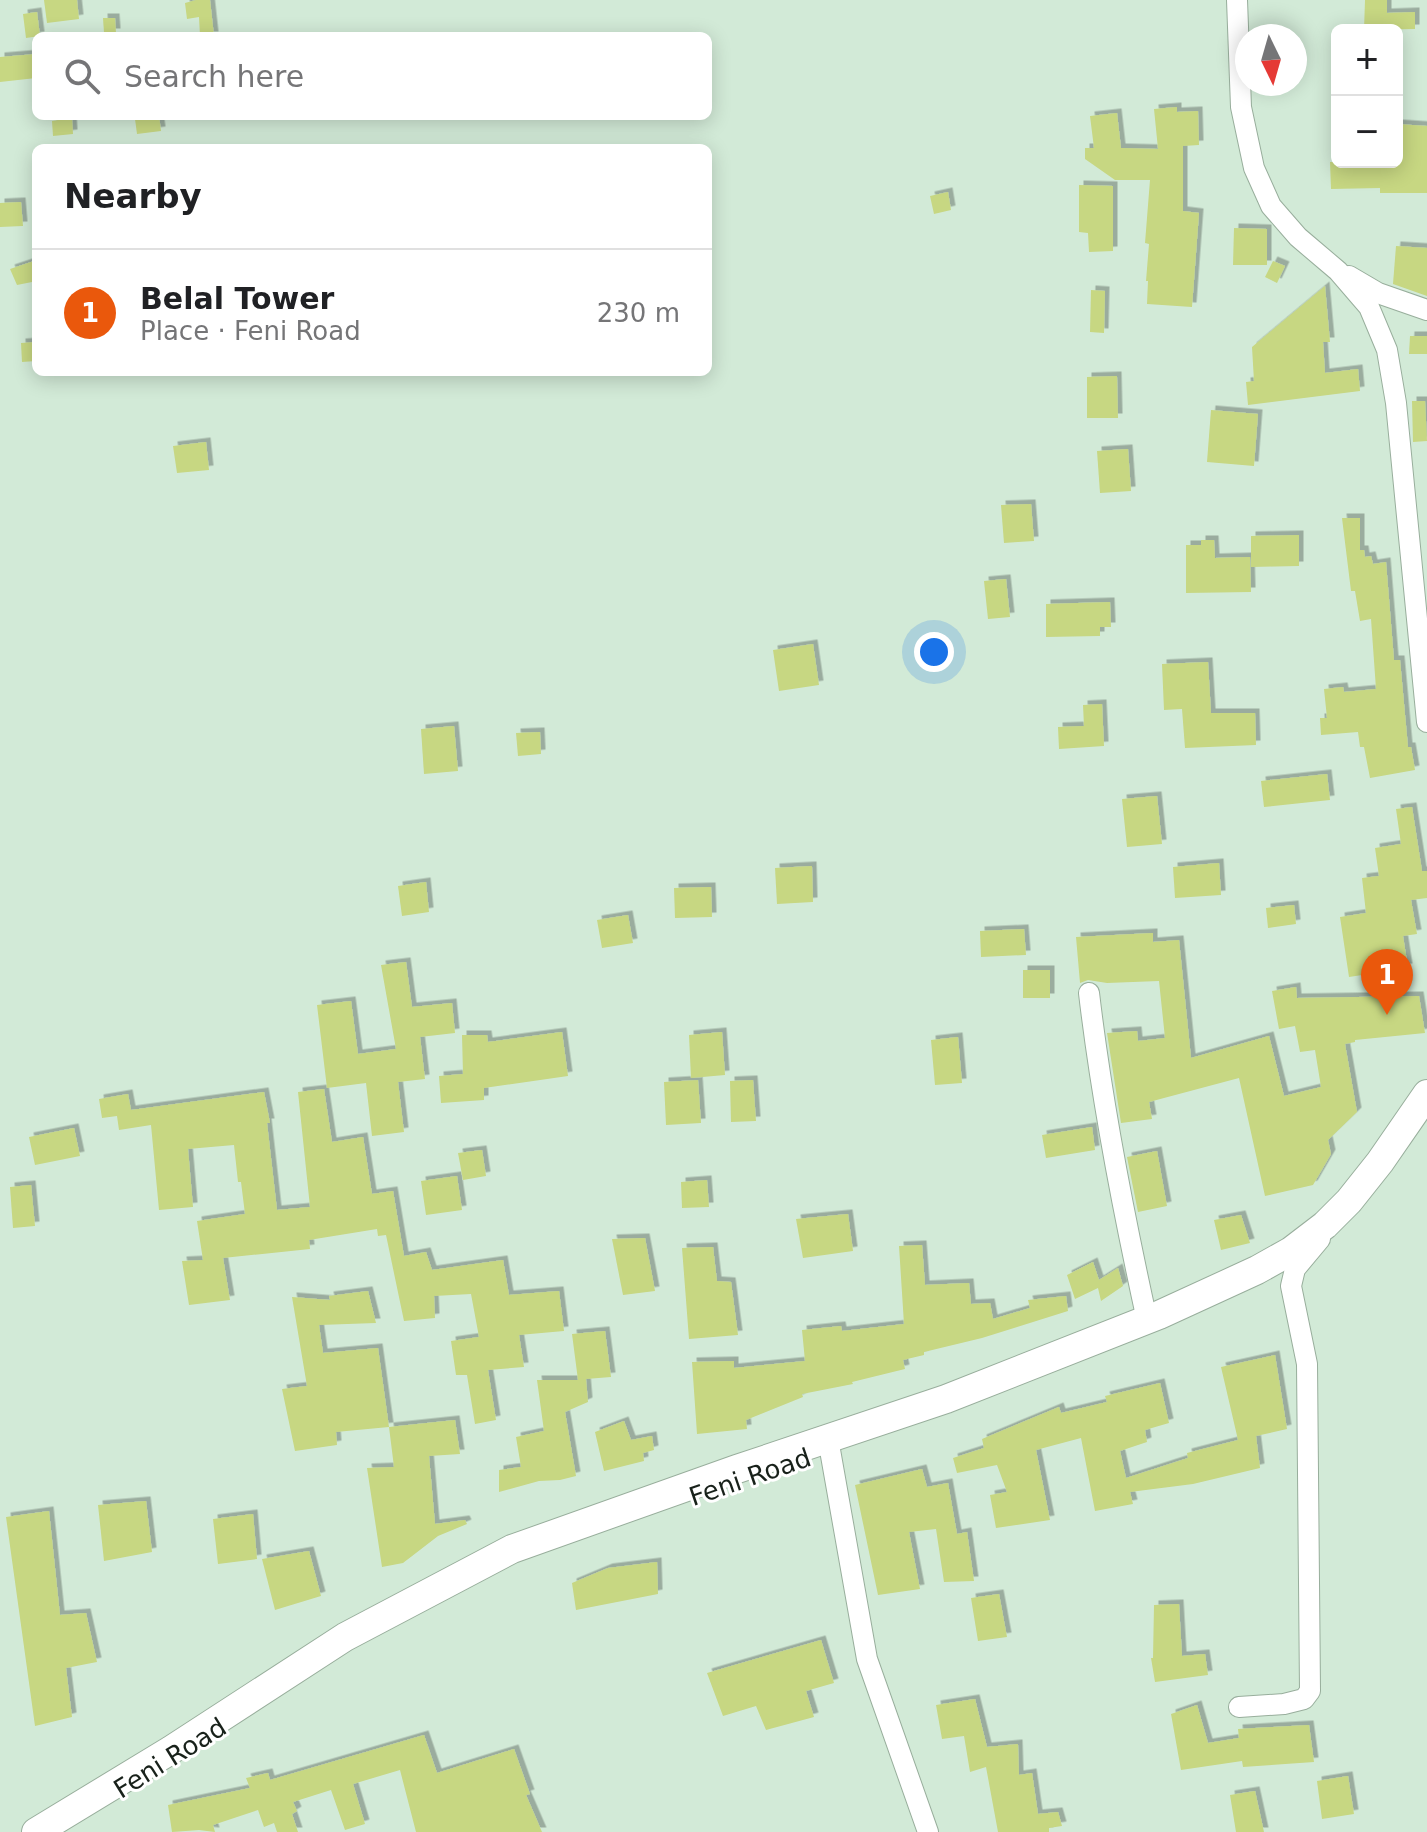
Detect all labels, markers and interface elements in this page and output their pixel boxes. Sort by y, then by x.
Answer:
north arrow [1235,24,1307,96]
map controls [1331,24,1403,168]
button: + [1331,24,1403,96]
search box [32,32,712,120]
icon: search [60,54,104,98]
text: Search here [124,59,304,94]
button: − [1331,96,1403,168]
text: Nearby [64,176,202,216]
text: Belal Tower [140,281,334,316]
text: 1 [81,298,99,328]
text: 230 m [597,298,680,328]
text: Place · Feni Road [140,316,361,346]
your location [914,632,954,672]
pin: 1 [1361,949,1413,1015]
street label: Feni Road [685,1442,815,1512]
street label: Feni Road [108,1712,232,1804]

